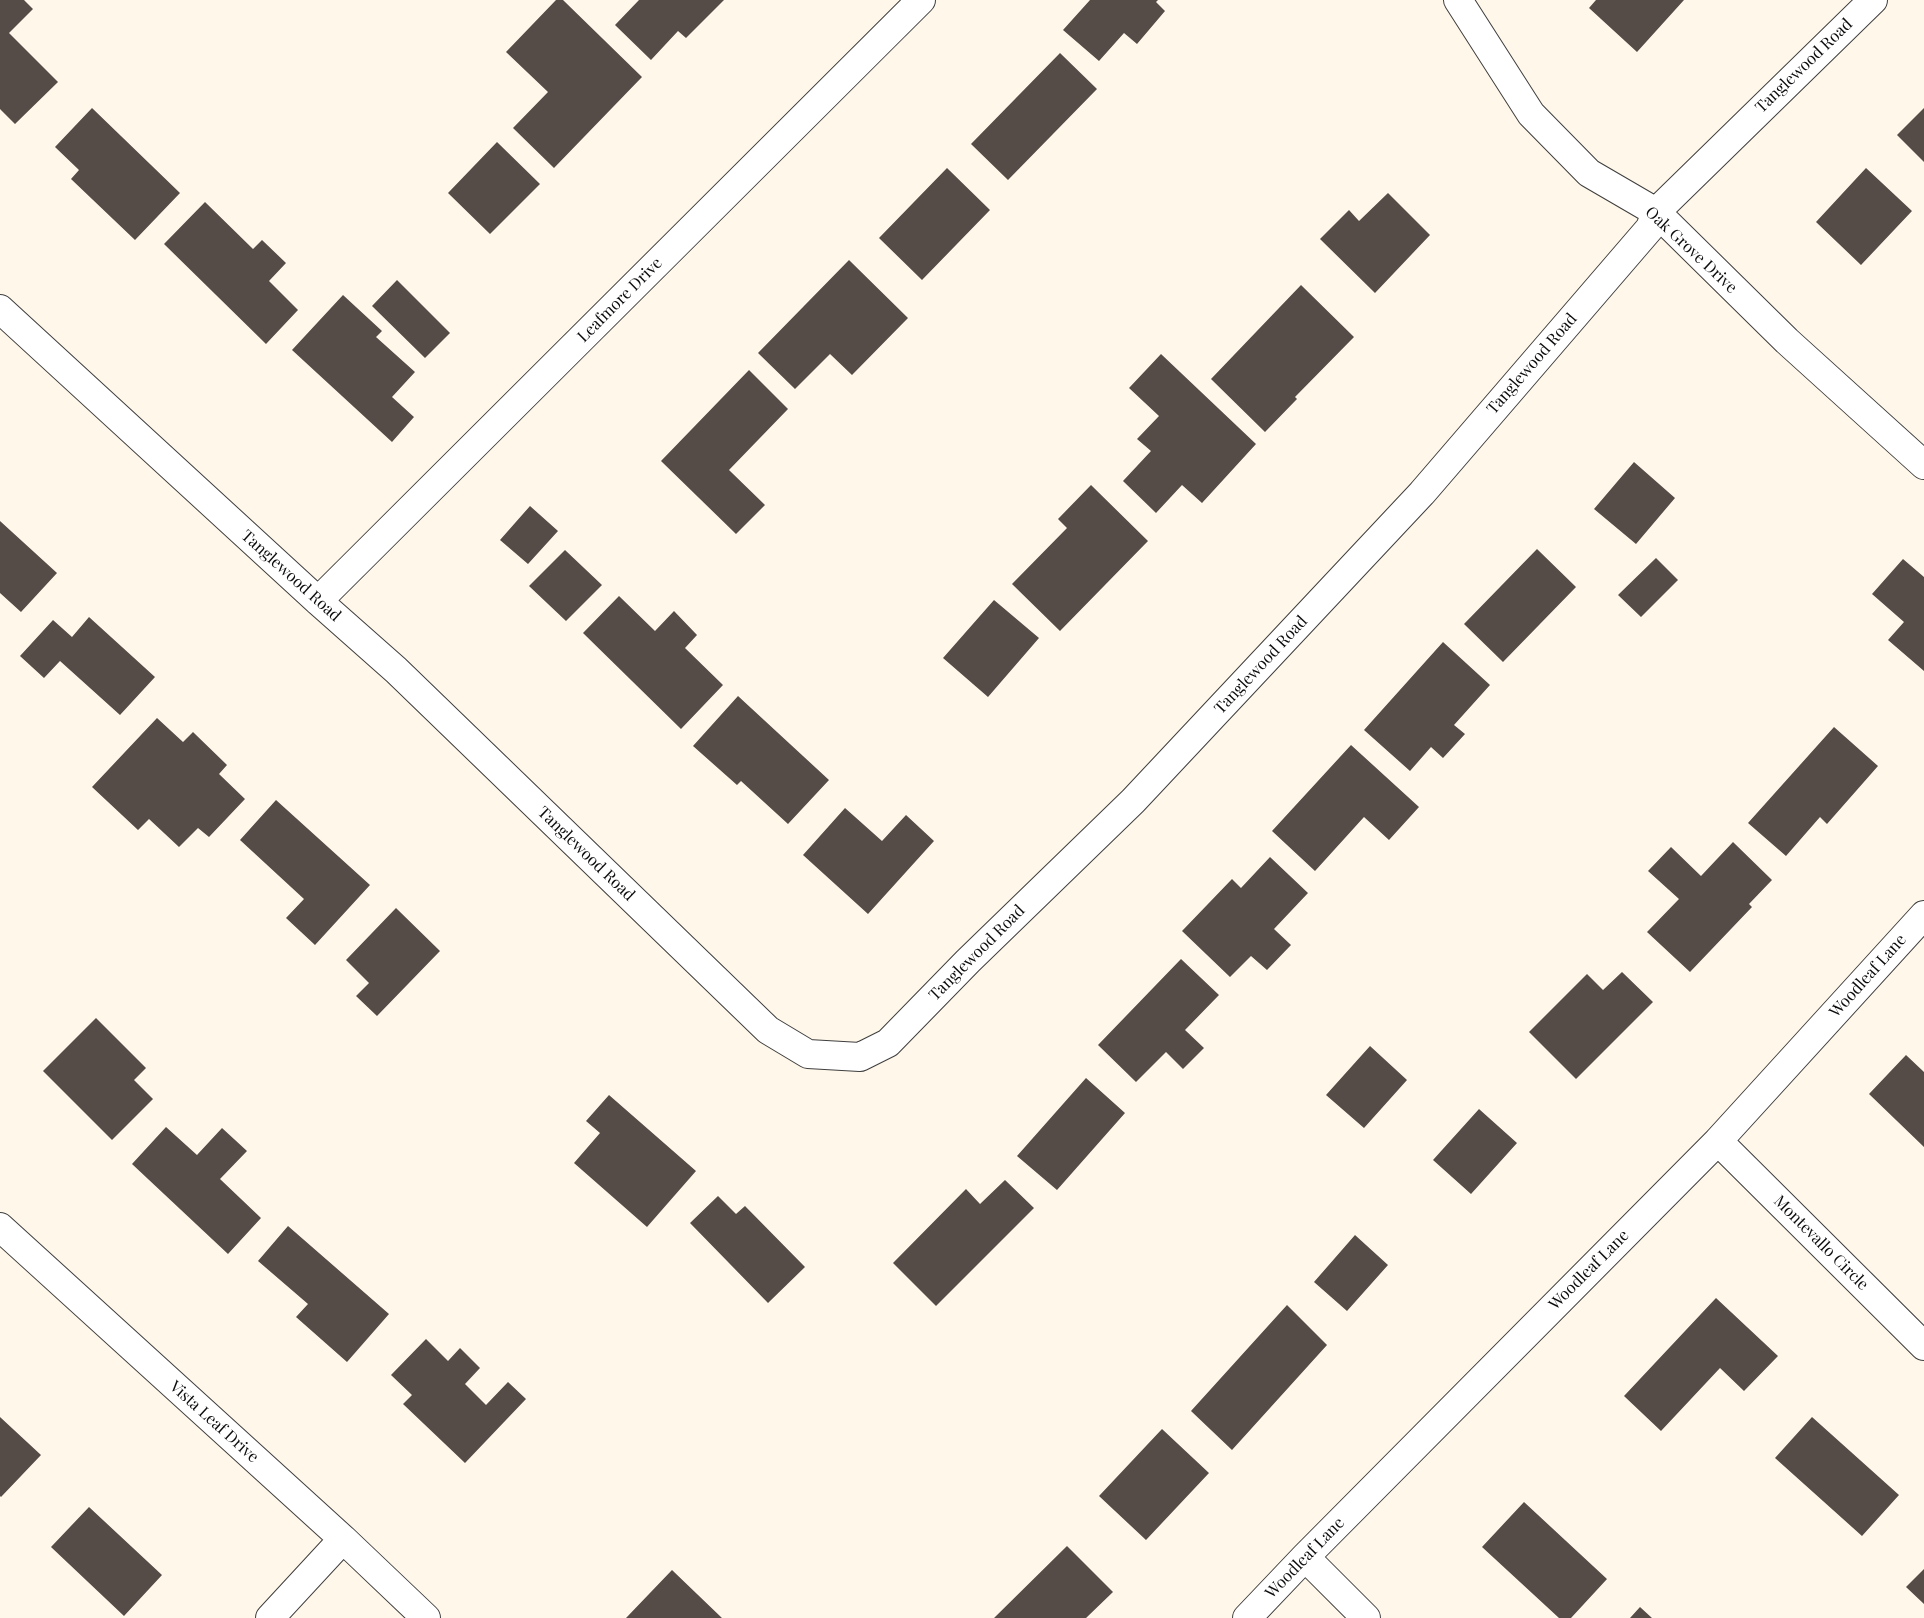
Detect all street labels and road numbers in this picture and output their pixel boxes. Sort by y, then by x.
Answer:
street label: Tanglewood Road [1752,15,1856,117]
street label: Oak Grove Drive [1641,203,1741,297]
street label: Leafmore Drive [574,254,666,346]
street label: Tanglewood Road [1483,310,1581,418]
street label: Tanglewood Road [237,526,345,626]
street label: Tanglewood Road [1211,612,1311,718]
street label: Tanglewood Road [534,803,638,905]
street label: Tanglewood Road [925,901,1029,1005]
street label: Woodleaf Lane [1826,931,1910,1021]
street label: Montevallo Circle [1770,1192,1872,1294]
street label: Woodleaf Lane [1545,1226,1633,1314]
street label: Vista Leaf Drive [166,1377,262,1467]
street label: Woodleaf Lane [1262,1514,1348,1602]

